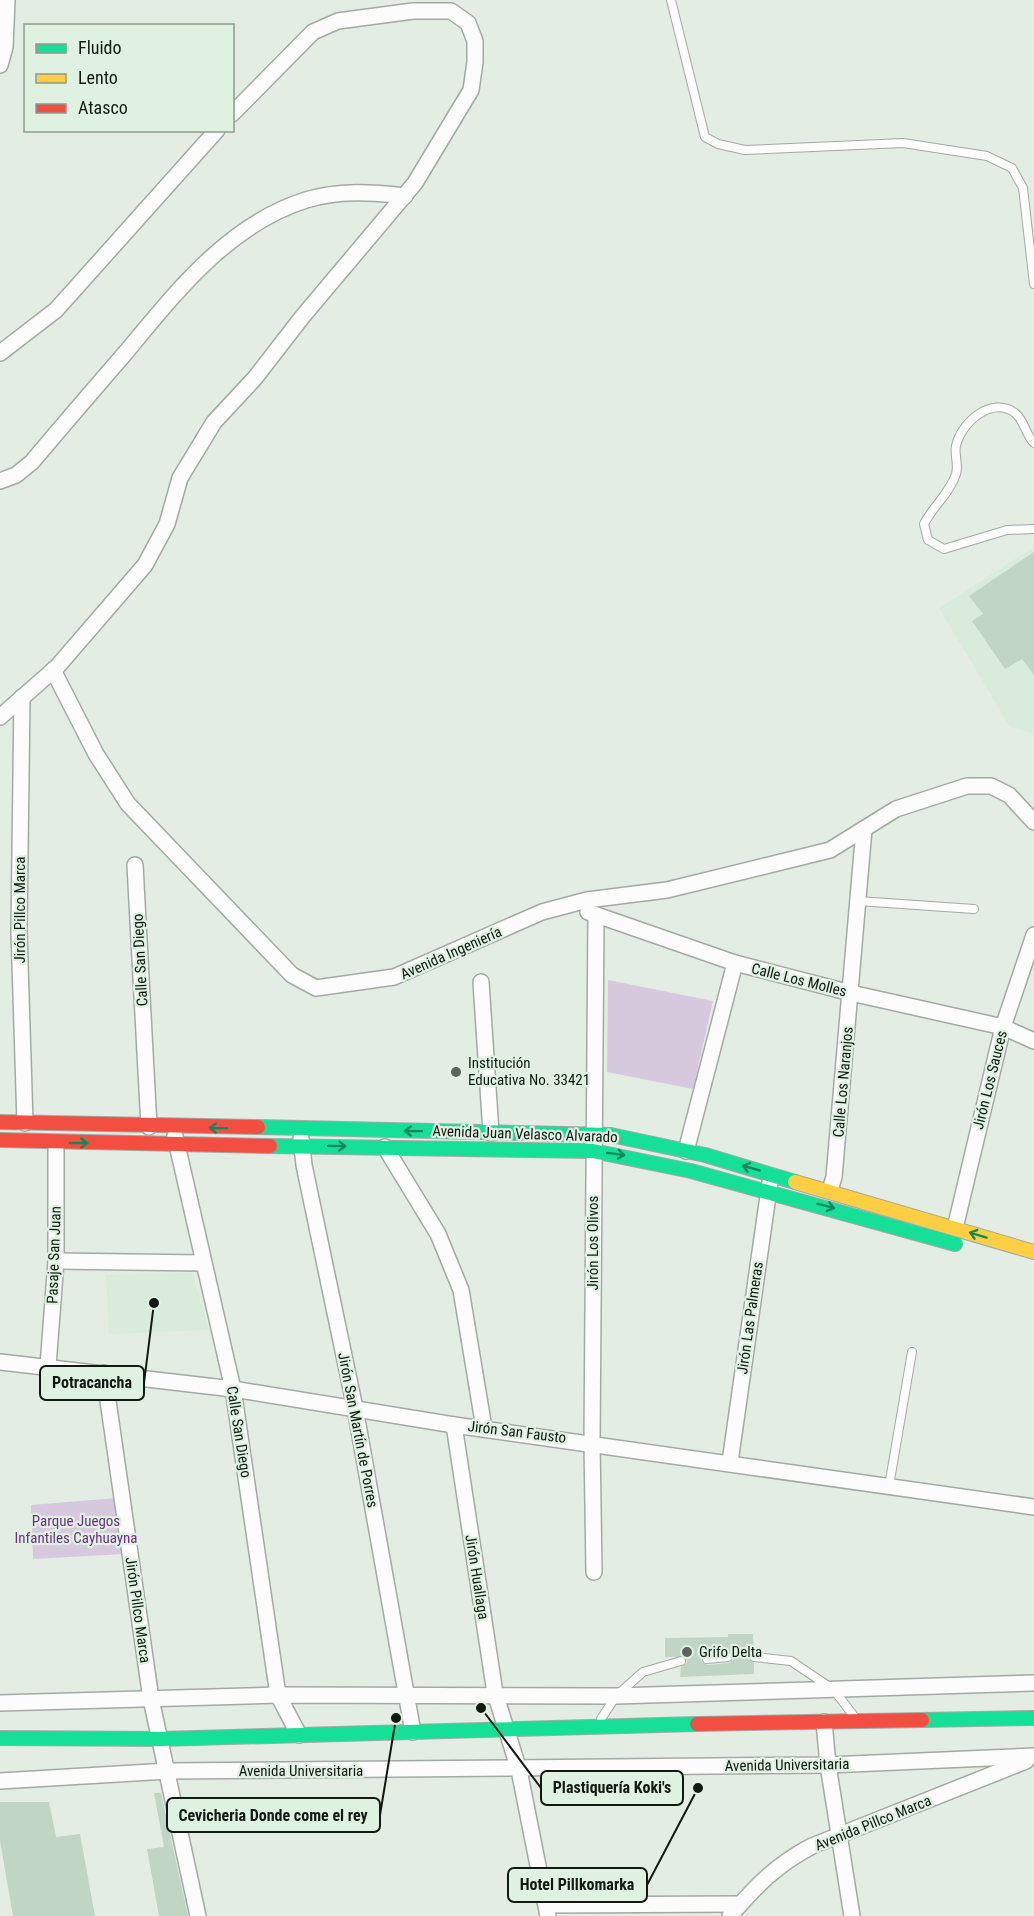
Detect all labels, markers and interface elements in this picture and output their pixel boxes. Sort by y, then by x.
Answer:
legend [24,24,234,132]
text: Fluido [78,37,122,58]
text: Lento [78,67,118,88]
text: Atasco [78,97,128,118]
street label: Jirón Pillco Marca [11,857,29,963]
street label: Calle San Diego [129,913,151,1007]
street label: Avenida Ingeniería [398,923,504,983]
street label: Calle Los Molles [749,959,849,1001]
street label: Calle Los Naranjos [829,1026,857,1138]
street label: Jirón Los Sauces [969,1029,1011,1131]
place label: Institución Educativa No. 33421 [468,1054,590,1089]
marker: Institución Educativa No. 33421 [449,1065,463,1079]
one-way arrow [208,1122,228,1134]
street label: Avenida Juan Velasco Alvarado [432,1122,618,1146]
one-way arrow [403,1125,423,1137]
one-way arrow [69,1137,89,1149]
one-way arrow [327,1140,347,1152]
one-way arrow [606,1149,626,1160]
one-way arrow [742,1162,761,1173]
street label: Jirón Los Olivos [584,1195,602,1290]
one-way arrow [816,1200,835,1212]
street label: Pasaje San Juan [43,1206,65,1304]
one-way arrow [969,1229,988,1240]
street label: Jirón Las Palmeras [733,1260,767,1375]
street label: Jirón San Martín de Porres [334,1351,382,1509]
callout: Potracancha [40,1366,144,1400]
text: Potracancha [52,1373,132,1392]
street label: Calle San Diego [223,1385,255,1479]
street label: Jirón San Fausto [467,1417,567,1447]
park label: Parque Juegos Infantiles Cayhuayna [15,1512,137,1547]
street label: Jirón Huallaga [461,1533,493,1621]
street label: Jirón Pillco Marca [122,1556,154,1664]
place label: Grifo Delta [699,1643,762,1661]
marker: Grifo Delta [680,1645,694,1659]
street label: Avenida Universitaria [725,1755,849,1775]
street label: Avenida Universitaria [239,1762,363,1780]
callout: Plastiquería Koki's [541,1771,683,1805]
text: Plastiquería Koki's [553,1778,671,1797]
street label: Avenida Pillco Marca [812,1791,934,1855]
callout: Cevicheria Donde come el rey [167,1798,380,1832]
text: Cevicheria Donde come el rey [178,1806,368,1825]
callout: Hotel Pillkomarka [508,1868,647,1902]
text: Hotel Pillkomarka [520,1875,635,1894]

